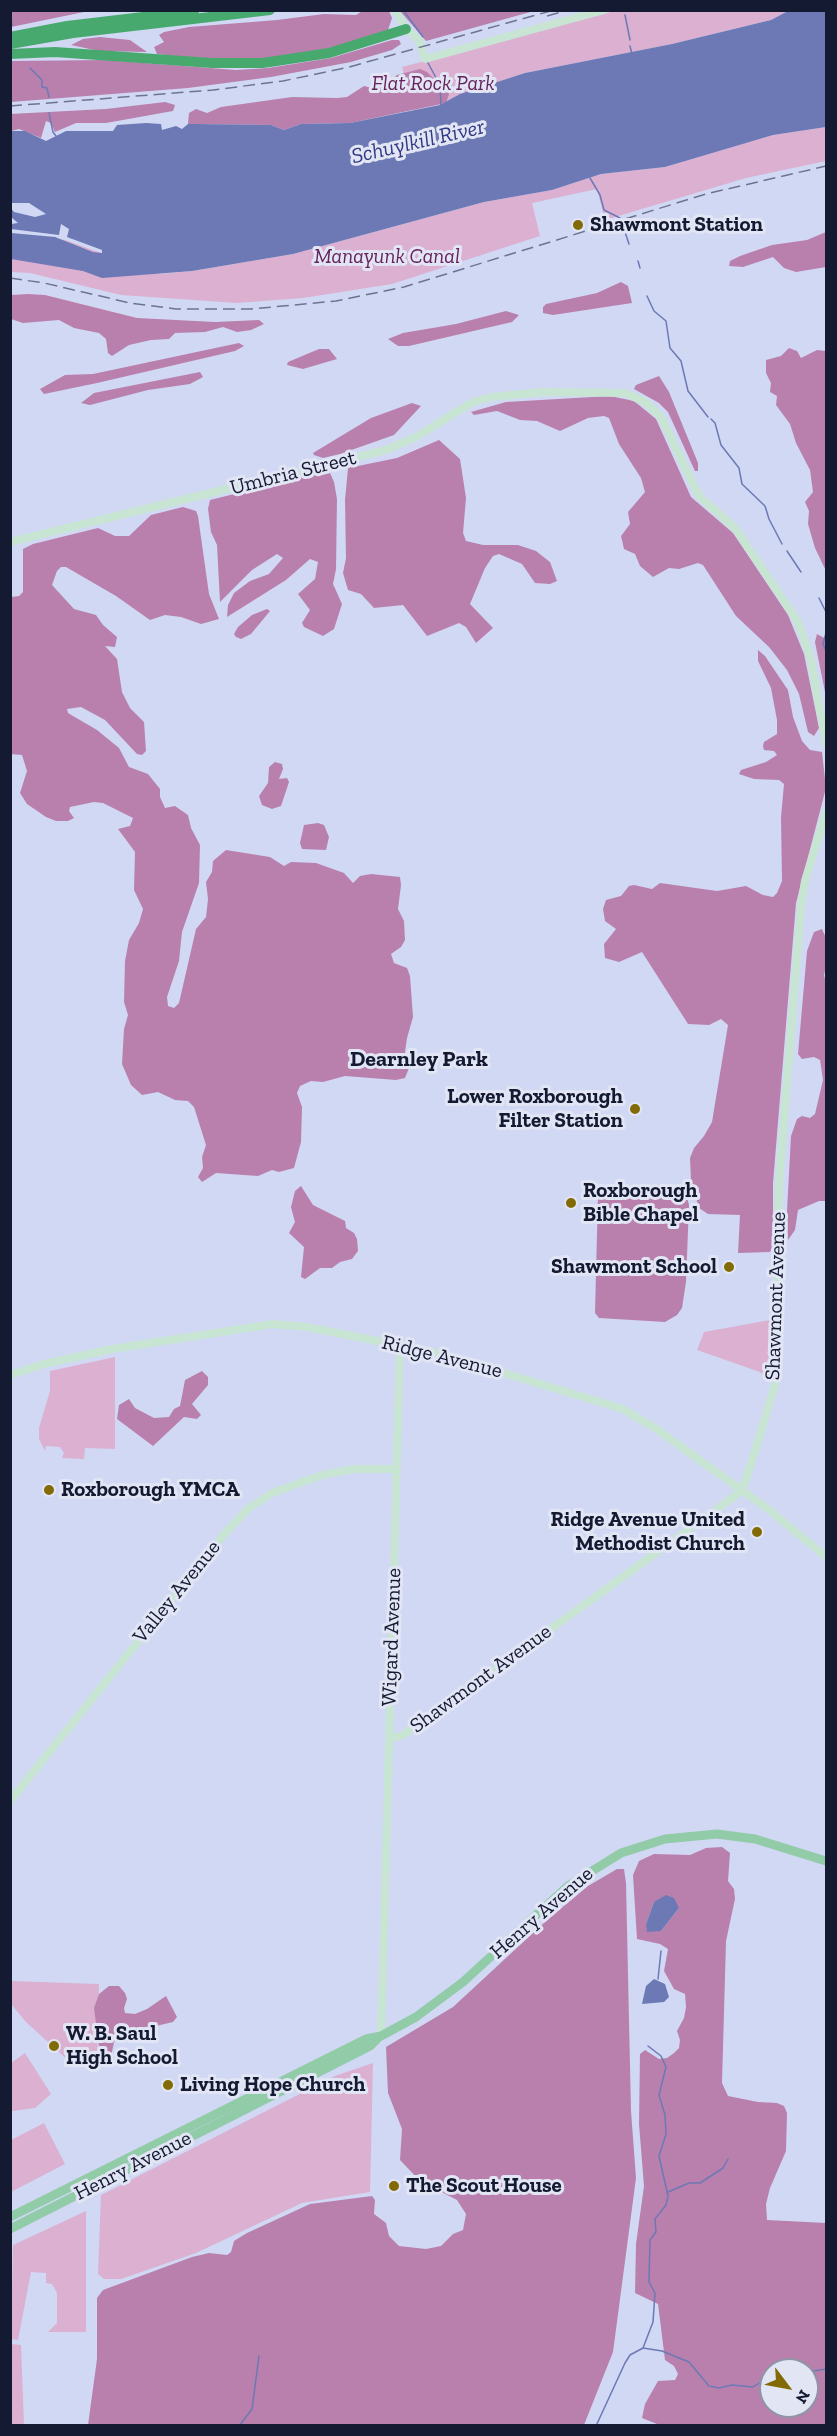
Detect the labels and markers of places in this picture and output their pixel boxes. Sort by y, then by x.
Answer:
place label: Shawmont Station [590,212,763,238]
marker: Shawmont Station [571,218,585,232]
place label: Lower Roxborough Filter Station [447,1084,623,1134]
marker: Lower Roxborough Filter Station [628,1102,642,1116]
place label: Roxborough Bible Chapel [583,1178,698,1228]
marker: Roxborough Bible Chapel [564,1196,578,1210]
place label: Shawmont School [551,1254,717,1280]
marker: Shawmont School [722,1260,736,1274]
place label: Roxborough YMCA [61,1477,240,1503]
marker: Roxborough YMCA [42,1483,56,1497]
place label: Ridge Avenue United Methodist Church [551,1507,745,1557]
marker: Ridge Avenue United Methodist Church [750,1525,764,1539]
place label: W. B. Saul High School [66,2021,178,2071]
marker: W. B. Saul High School [47,2039,61,2053]
place label: Living Hope Church [180,2072,365,2098]
marker: Living Hope Church [161,2078,175,2092]
place label: The Scout House [406,2173,562,2199]
marker: The Scout House [387,2179,401,2193]

